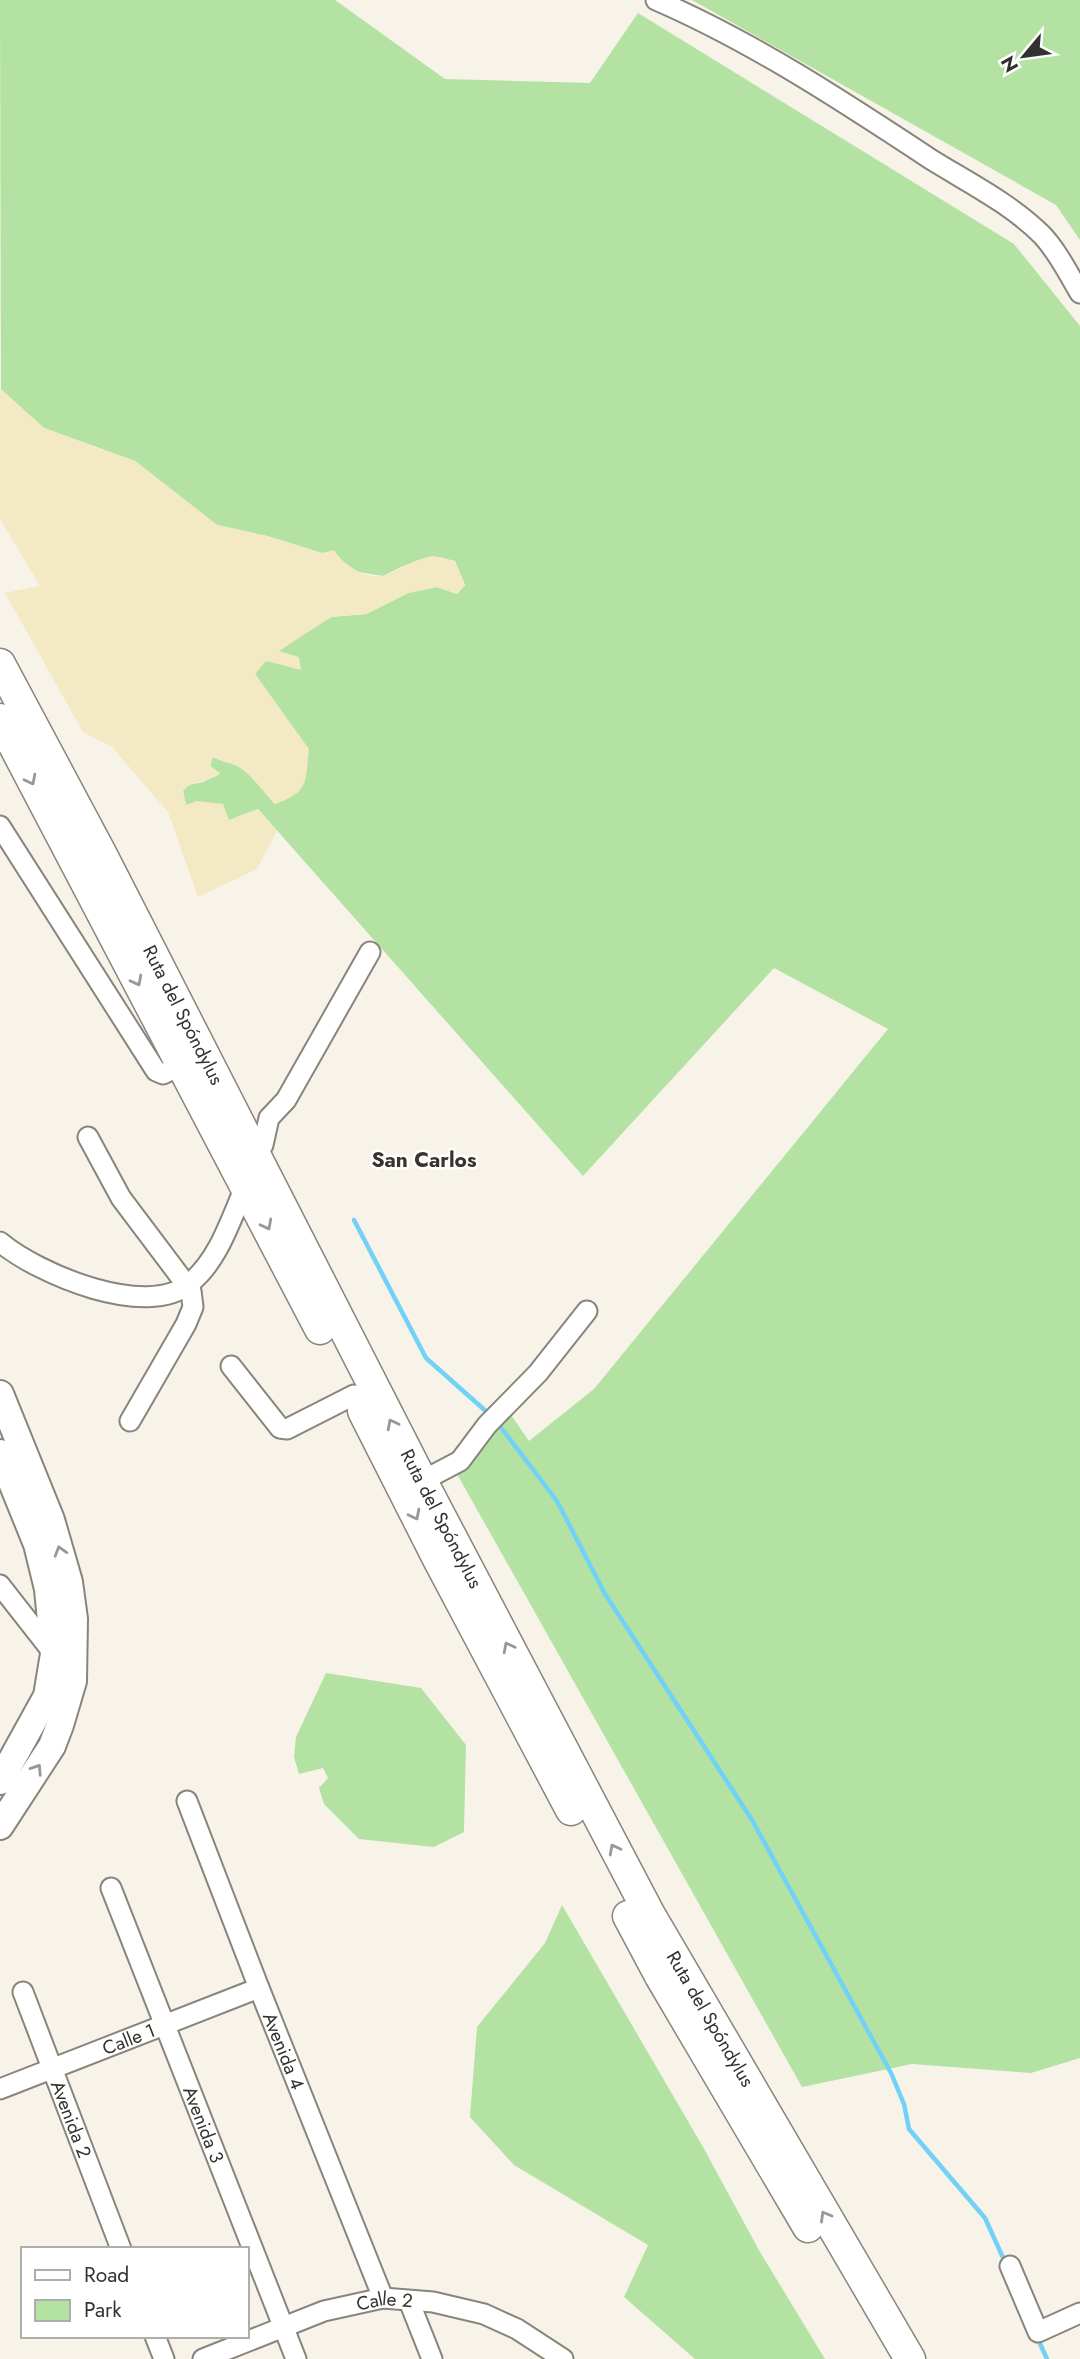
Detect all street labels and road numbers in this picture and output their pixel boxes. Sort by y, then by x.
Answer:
street label: Ruta del Spóndylus [137,940,231,1090]
street label: Ruta del Spóndylus [394,1444,490,1593]
street label: Ruta del Spóndylus [660,1946,761,2092]
street label: Avenida 4 [257,2008,312,2093]
street label: Calle 1 [98,2016,159,2061]
street label: Avenida 2 [44,2076,98,2162]
street label: Avenida 3 [177,2082,231,2167]
street label: Calle 2 [354,2284,414,2317]

